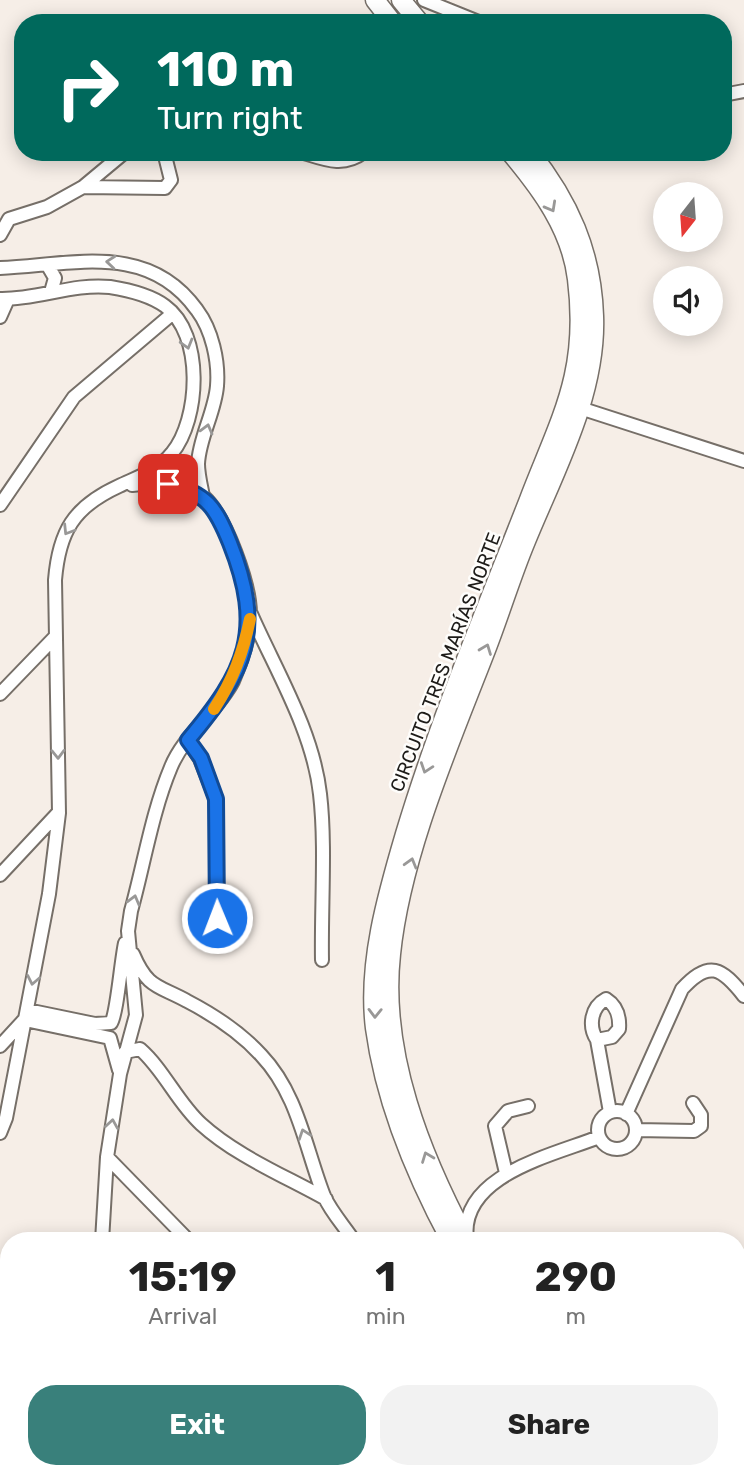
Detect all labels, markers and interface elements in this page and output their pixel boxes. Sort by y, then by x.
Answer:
text: 110 m [157,40,294,98]
icon: right [42,42,133,133]
text: Turn right [157,99,302,137]
north arrow [653,182,723,252]
map controls [653,182,723,336]
one-way arrow [543,199,556,212]
one-way arrow [105,255,116,270]
button: sound [653,266,723,336]
one-way arrow [179,338,194,350]
one-way arrow [199,423,214,435]
pin [138,454,198,514]
icon: arrive [149,465,187,503]
one-way arrow [63,522,76,535]
street label: CIRCUITO TRES MARÍAS NORTE [385,529,506,795]
one-way arrow [478,643,492,655]
one-way arrow [50,749,66,760]
one-way arrow [420,761,434,774]
one-way arrow [403,858,418,870]
position arrow [180,881,254,955]
one-way arrow [126,894,140,906]
one-way arrow [26,974,41,986]
one-way arrow [368,1008,383,1019]
one-way arrow [104,1118,119,1130]
one-way arrow [298,1129,312,1141]
one-way arrow [422,1152,436,1164]
text: 15:19 [129,1252,237,1302]
text: 1 [375,1252,396,1302]
text: 290 [534,1252,617,1302]
text: Arrival [148,1302,217,1330]
text: min [366,1302,406,1330]
text: m [566,1302,586,1330]
button: Exit [28,1385,366,1465]
button: Share [380,1385,718,1465]

